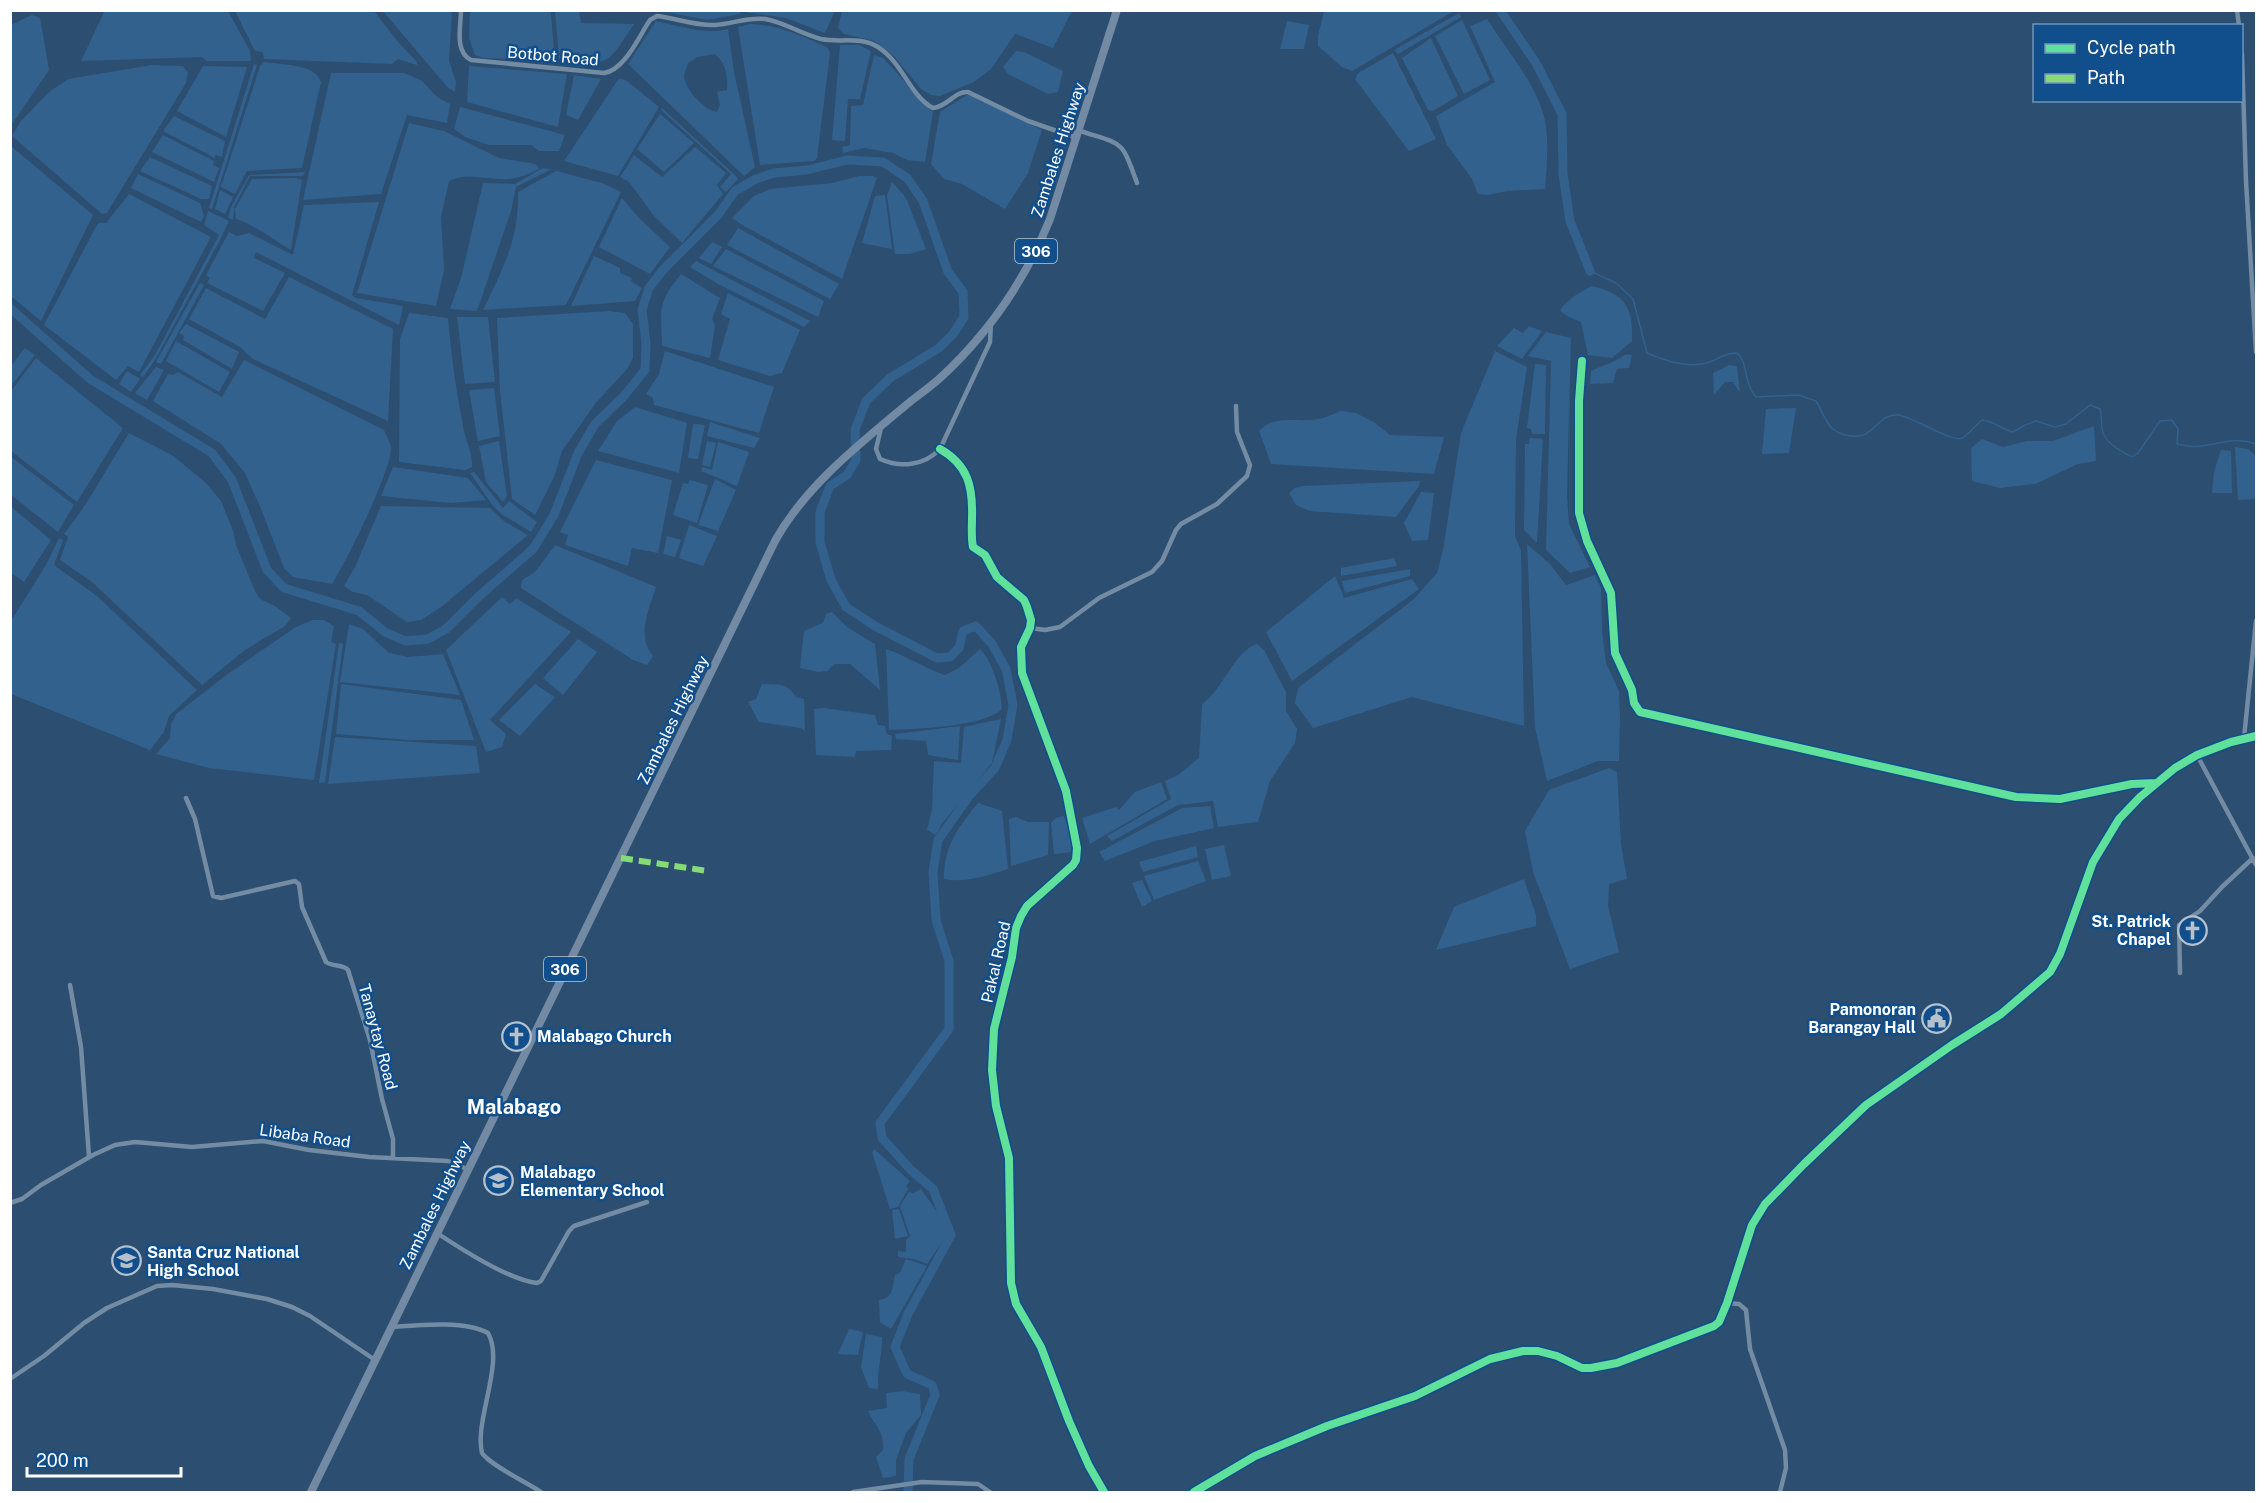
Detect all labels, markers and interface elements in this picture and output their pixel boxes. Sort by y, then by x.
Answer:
legend [2033,24,2243,102]
text: Cycle path [2087,37,2176,58]
street label: Botbot Road [506,43,600,69]
text: Path [2087,67,2125,88]
street label: Zambales Highway [1027,80,1089,220]
road number: 306 [1015,239,1057,263]
street label: Zambales Highway [634,652,713,788]
place label: St. Patrick Chapel [2091,912,2171,949]
church icon: St. Patrick Chapel [2176,914,2208,946]
street label: Pakal Road [977,919,1015,1005]
road number: 306 [544,957,586,981]
street label: Tanaytay Road [355,982,401,1092]
place label: Pamonoran Barangay Hall [1808,1000,1916,1037]
public building icon: Pamonoran Barangay Hall [1921,1002,1953,1034]
church icon: Malabago Church [500,1020,532,1052]
place label: Malabago Church [537,1027,672,1046]
district label: Malabago [467,1095,561,1119]
street label: Libaba Road [258,1120,352,1152]
street label: Zambales Highway [396,1137,475,1273]
place label: Malabago Elementary School [520,1163,665,1200]
school or university icon: Malabago Elementary School [483,1165,515,1197]
place label: Santa Cruz National High School [147,1243,300,1280]
school or university icon: Santa Cruz National High School [110,1245,142,1277]
scale bar [27,1440,182,1478]
text: 200 m [36,1450,89,1471]

